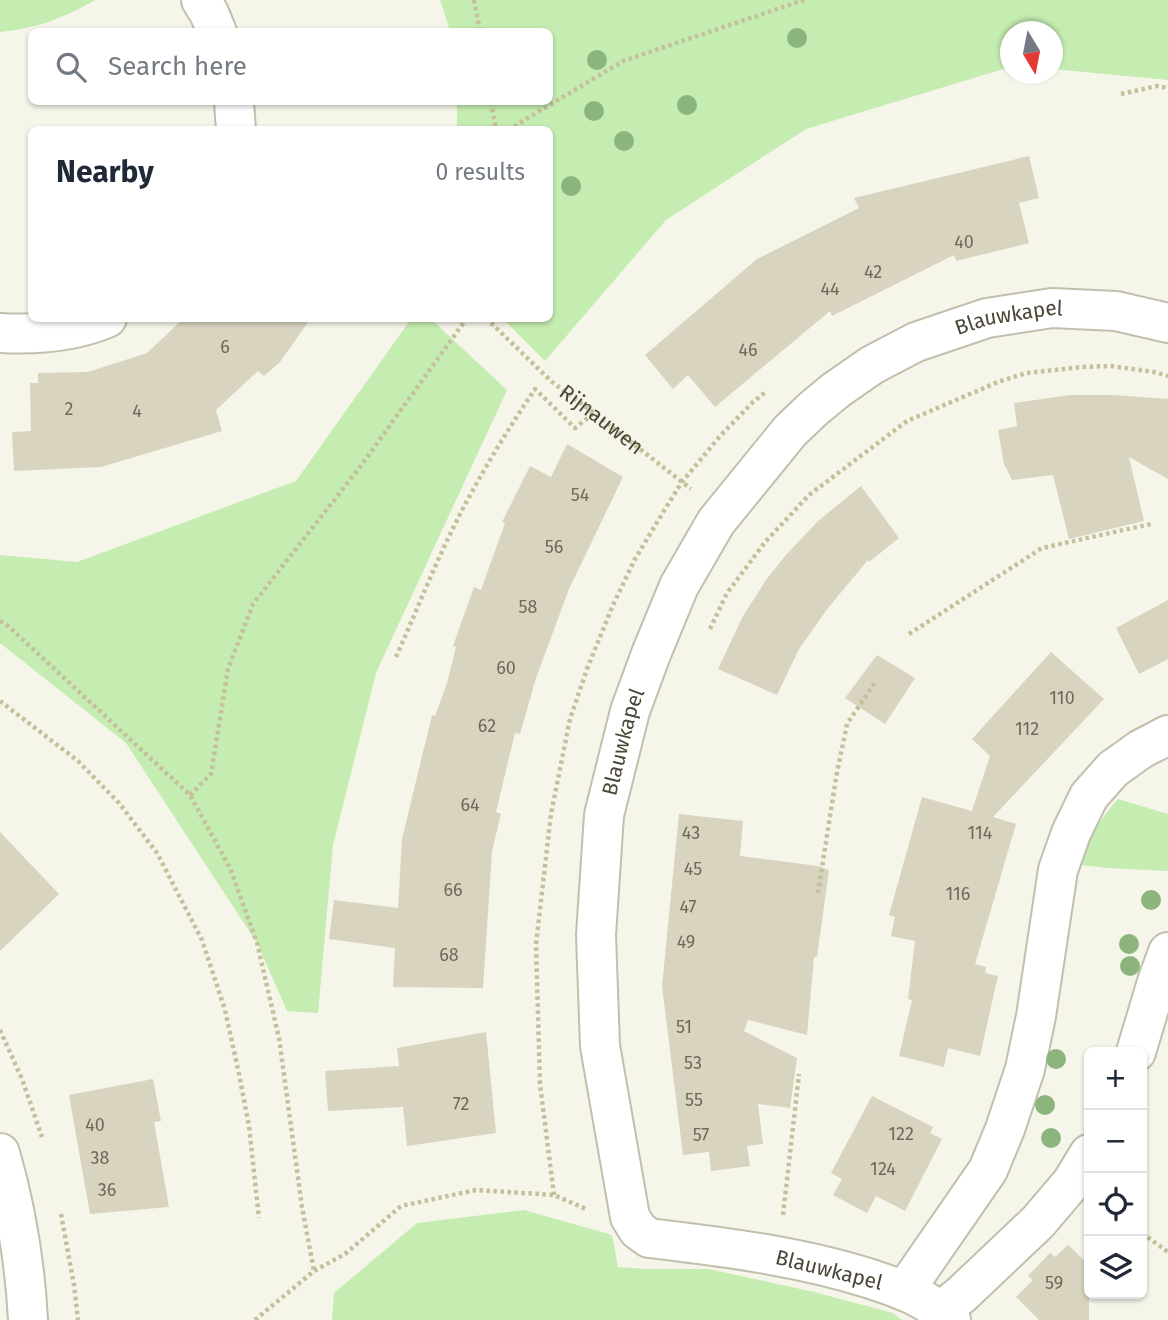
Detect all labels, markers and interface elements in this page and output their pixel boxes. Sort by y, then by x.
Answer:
north arrow [1000,21,1063,84]
search box [28,28,553,105]
icon: search [52,48,90,86]
text: Search here [108,51,247,82]
text: Nearby [56,154,154,190]
text: 0 results [435,158,525,186]
house number: 40 [954,231,974,253]
house number: 42 [864,261,882,283]
house number: 44 [820,278,840,300]
street label: Blauwkapel [951,294,1063,341]
house number: 6 [220,336,230,358]
house number: 46 [738,339,758,361]
street label: Rijnauwen [554,379,649,460]
house number: 2 [65,398,74,420]
house number: 4 [132,400,142,422]
house number: 54 [571,484,590,506]
house number: 56 [545,536,563,558]
house number: 58 [519,596,538,618]
house number: 60 [496,657,516,679]
street label: Blauwkapel [596,685,650,798]
house number: 110 [1049,687,1075,709]
house number: 62 [478,715,496,737]
house number: 112 [1015,718,1039,740]
house number: 64 [460,794,480,816]
house number: 43 [682,822,700,844]
house number: 114 [968,822,993,844]
house number: 45 [684,858,702,880]
house number: 66 [443,879,463,901]
house number: 116 [946,883,970,905]
house number: 47 [679,896,697,918]
house number: 49 [677,931,695,953]
house number: 68 [439,944,459,966]
house number: 51 [676,1016,692,1038]
map controls [1084,1047,1147,1299]
button: + [1084,1047,1147,1110]
house number: 53 [684,1052,702,1074]
house number: 55 [685,1089,703,1111]
house number: 72 [453,1093,469,1115]
button: − [1084,1110,1147,1173]
house number: 40 [85,1114,105,1136]
house number: 122 [888,1123,914,1145]
house number: 57 [693,1124,709,1146]
house number: 38 [91,1147,110,1169]
house number: 124 [870,1158,896,1180]
button: locate [1084,1173,1147,1236]
house number: 36 [98,1179,116,1201]
button: layers [1084,1236,1147,1299]
street label: Blauwkapel [773,1244,885,1296]
house number: 59 [1045,1272,1063,1294]

